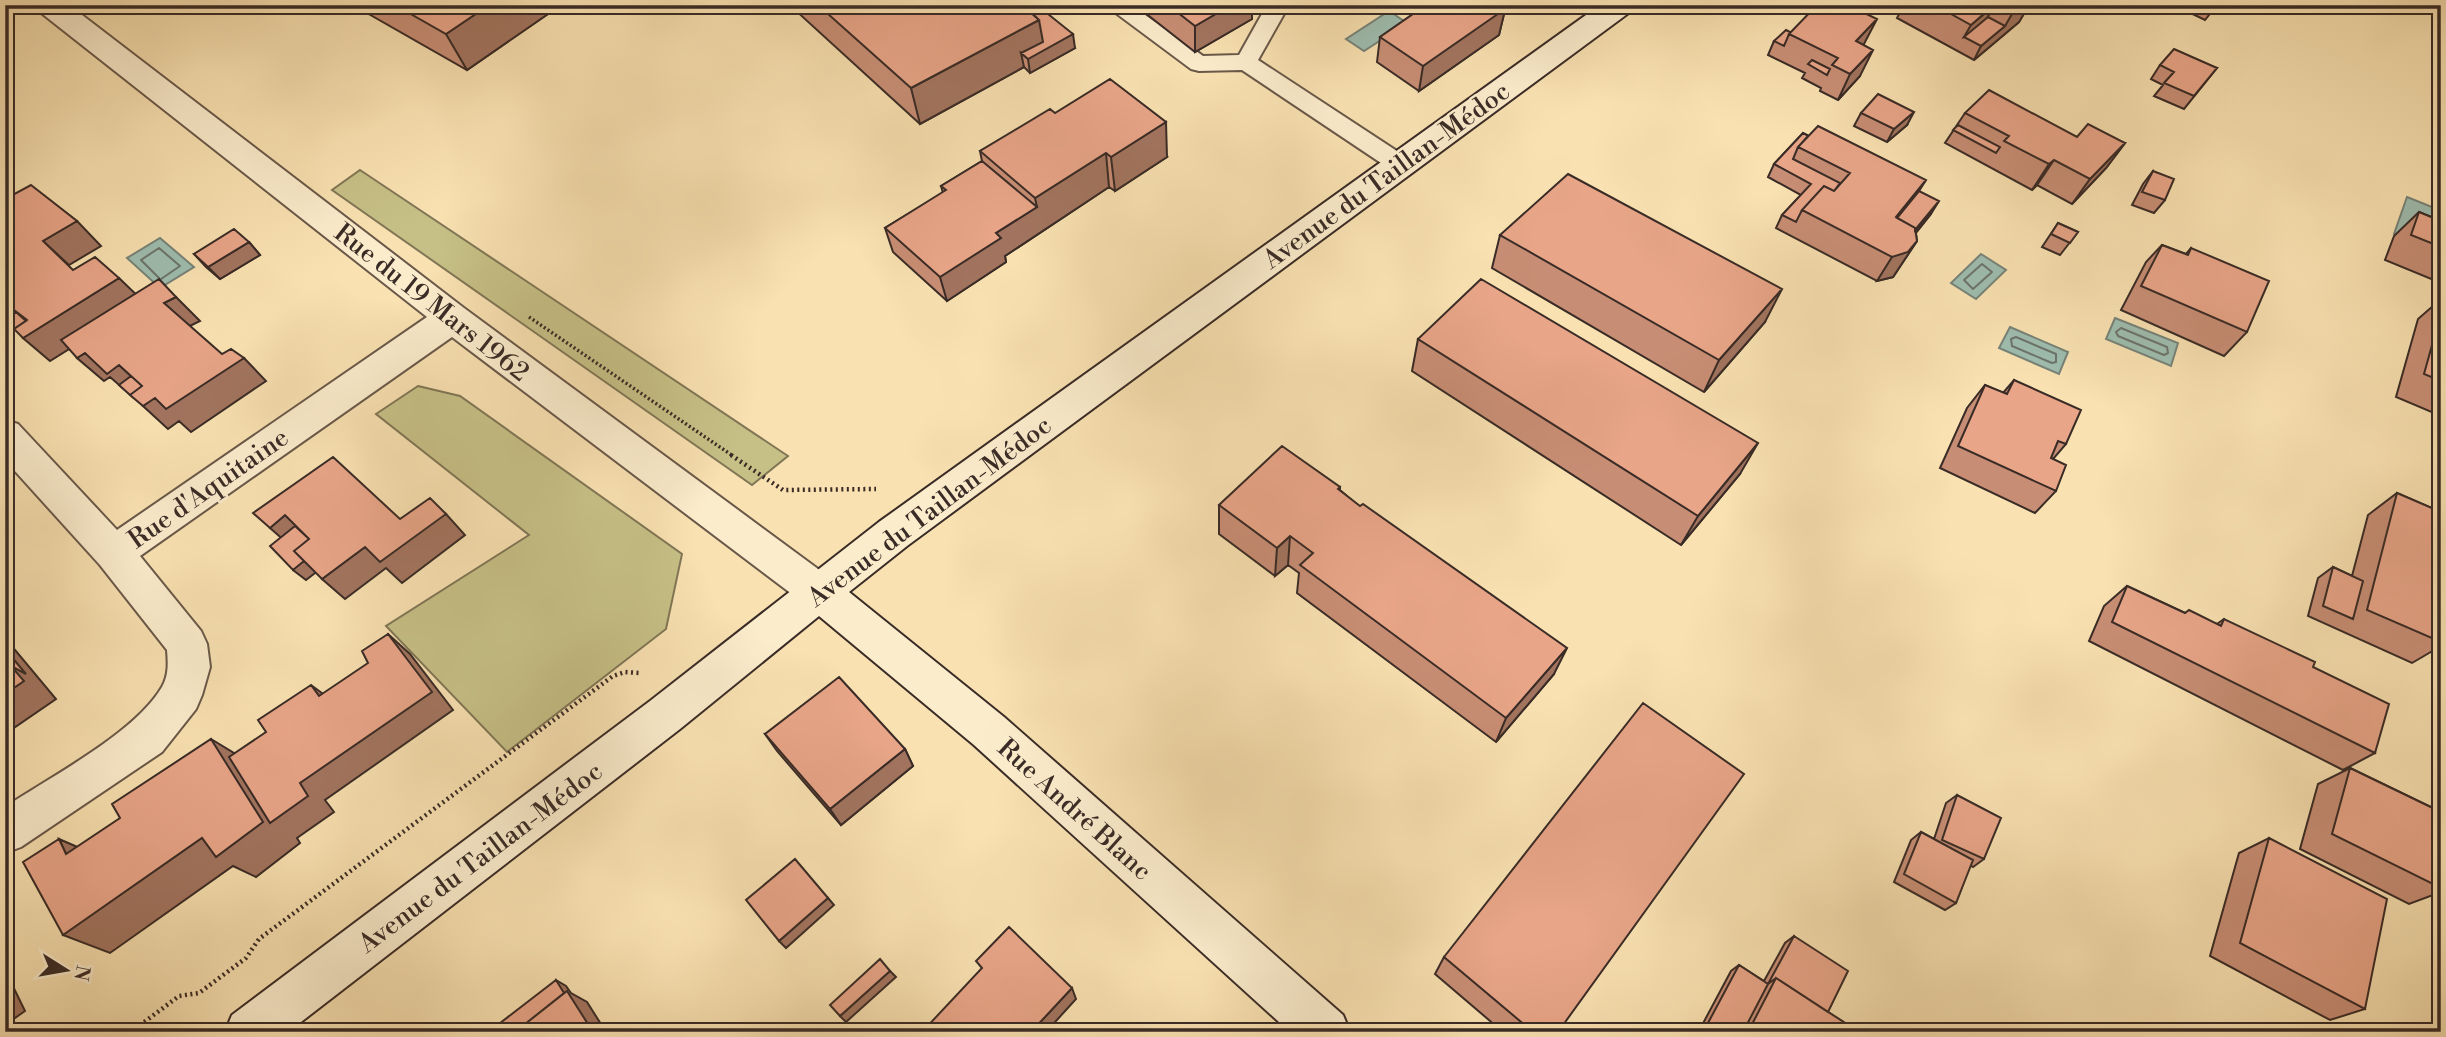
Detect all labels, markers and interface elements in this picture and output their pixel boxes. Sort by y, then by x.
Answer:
street label: Avenue du Taillan-Médoc [1256,75,1516,277]
street label: Rue du 19 Mars 1962 [328,217,535,389]
street label: Avenue du Taillan-Médoc [800,410,1058,615]
street label: Rue d'Aquitaine [122,422,295,556]
street label: Rue André Blanc [991,732,1158,887]
street label: Avenue du Taillan-Médoc [351,756,609,961]
north arrow [32,936,102,1006]
text: N [68,963,95,983]

